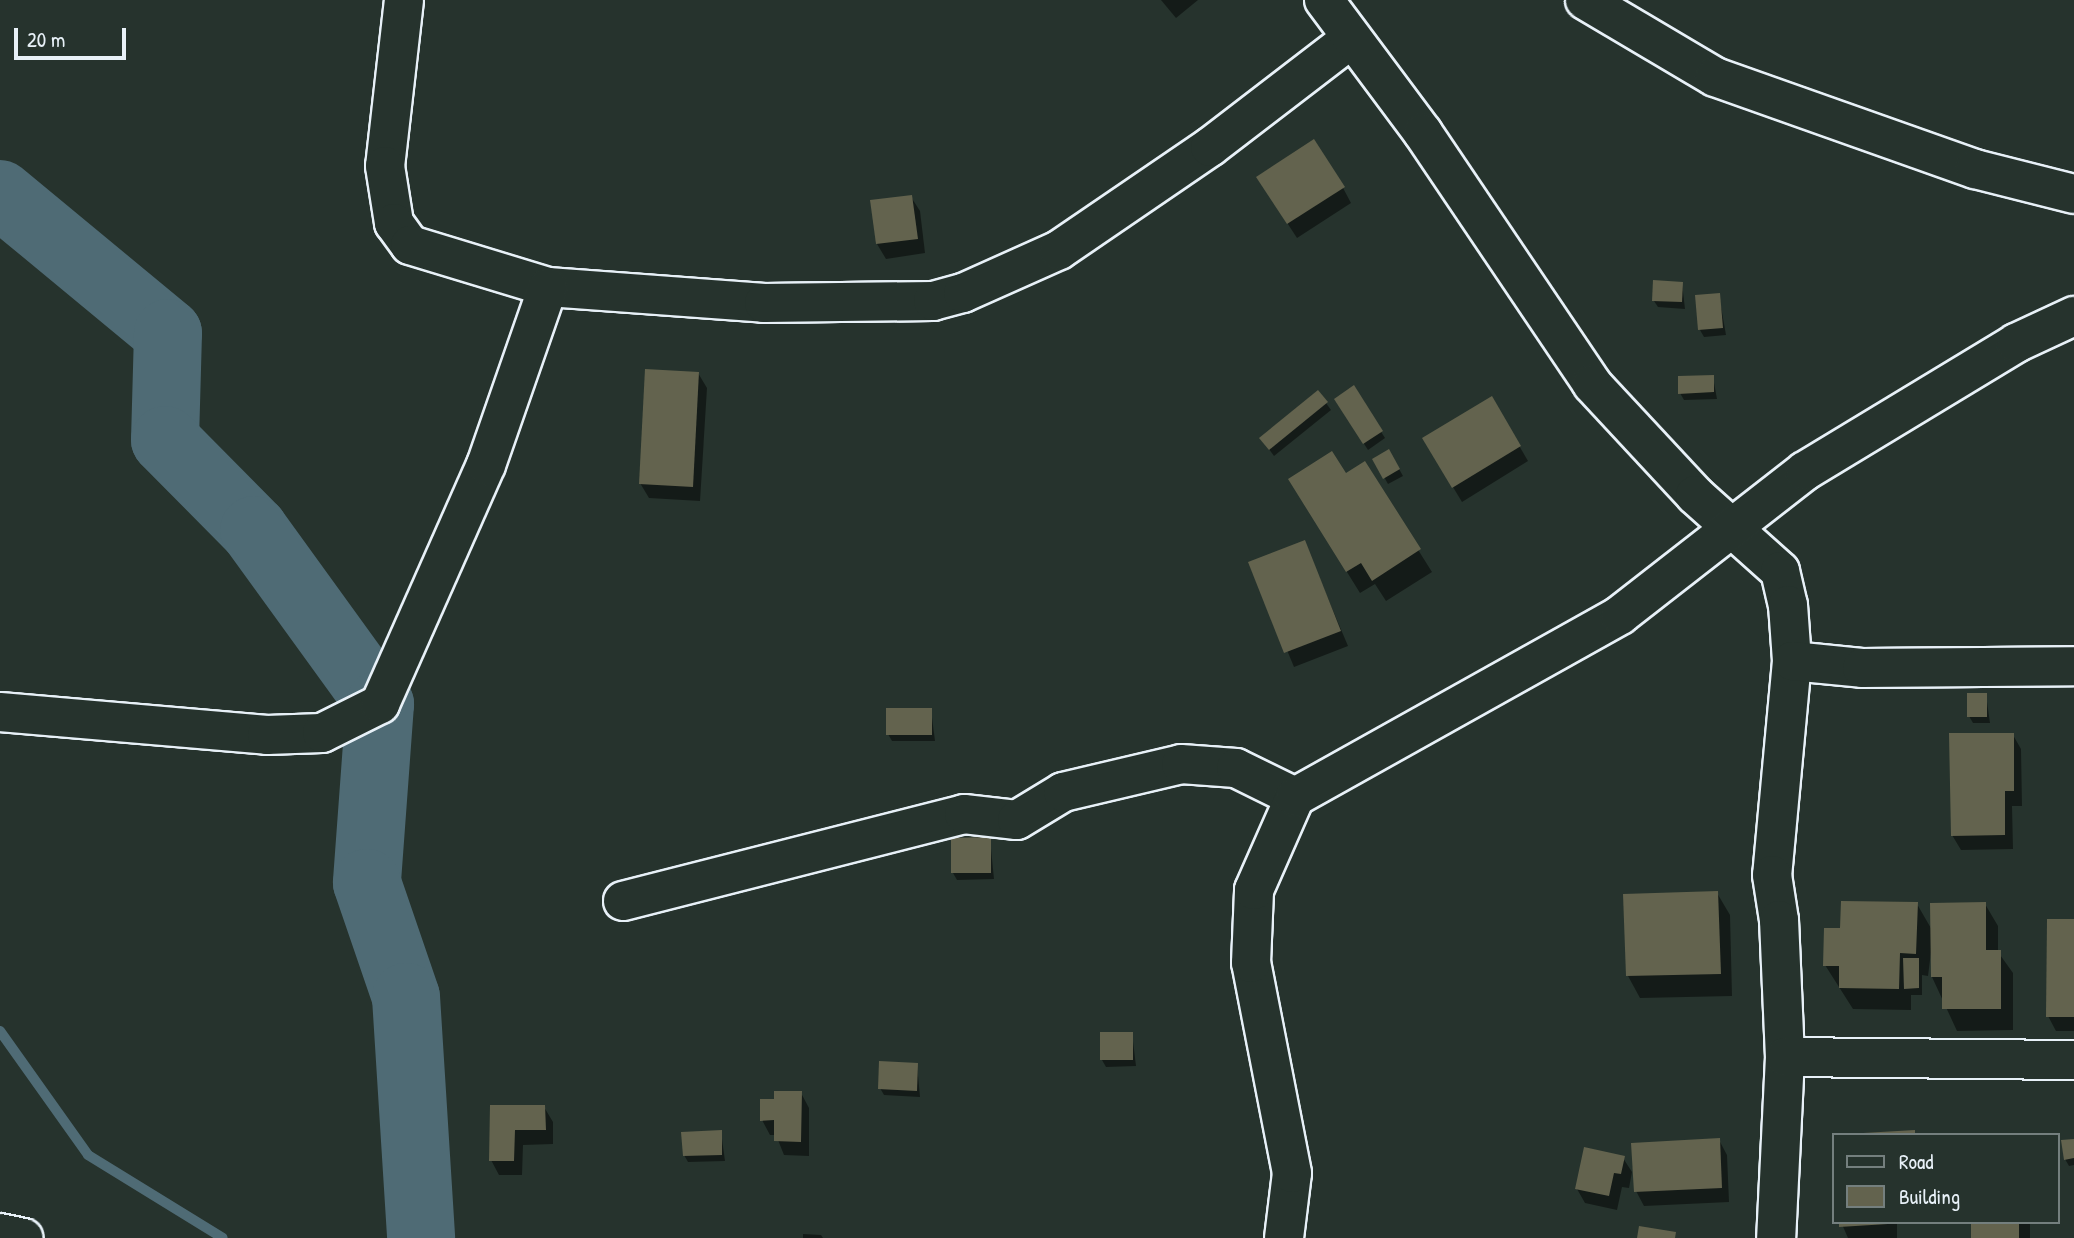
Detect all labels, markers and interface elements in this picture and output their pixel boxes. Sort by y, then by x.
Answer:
scale bar [18,14,130,58]
text: 20 m [27,25,65,54]
legend [1832,1133,2060,1224]
text: Road [1899,1147,1933,1176]
text: Building [1899,1182,1960,1211]

